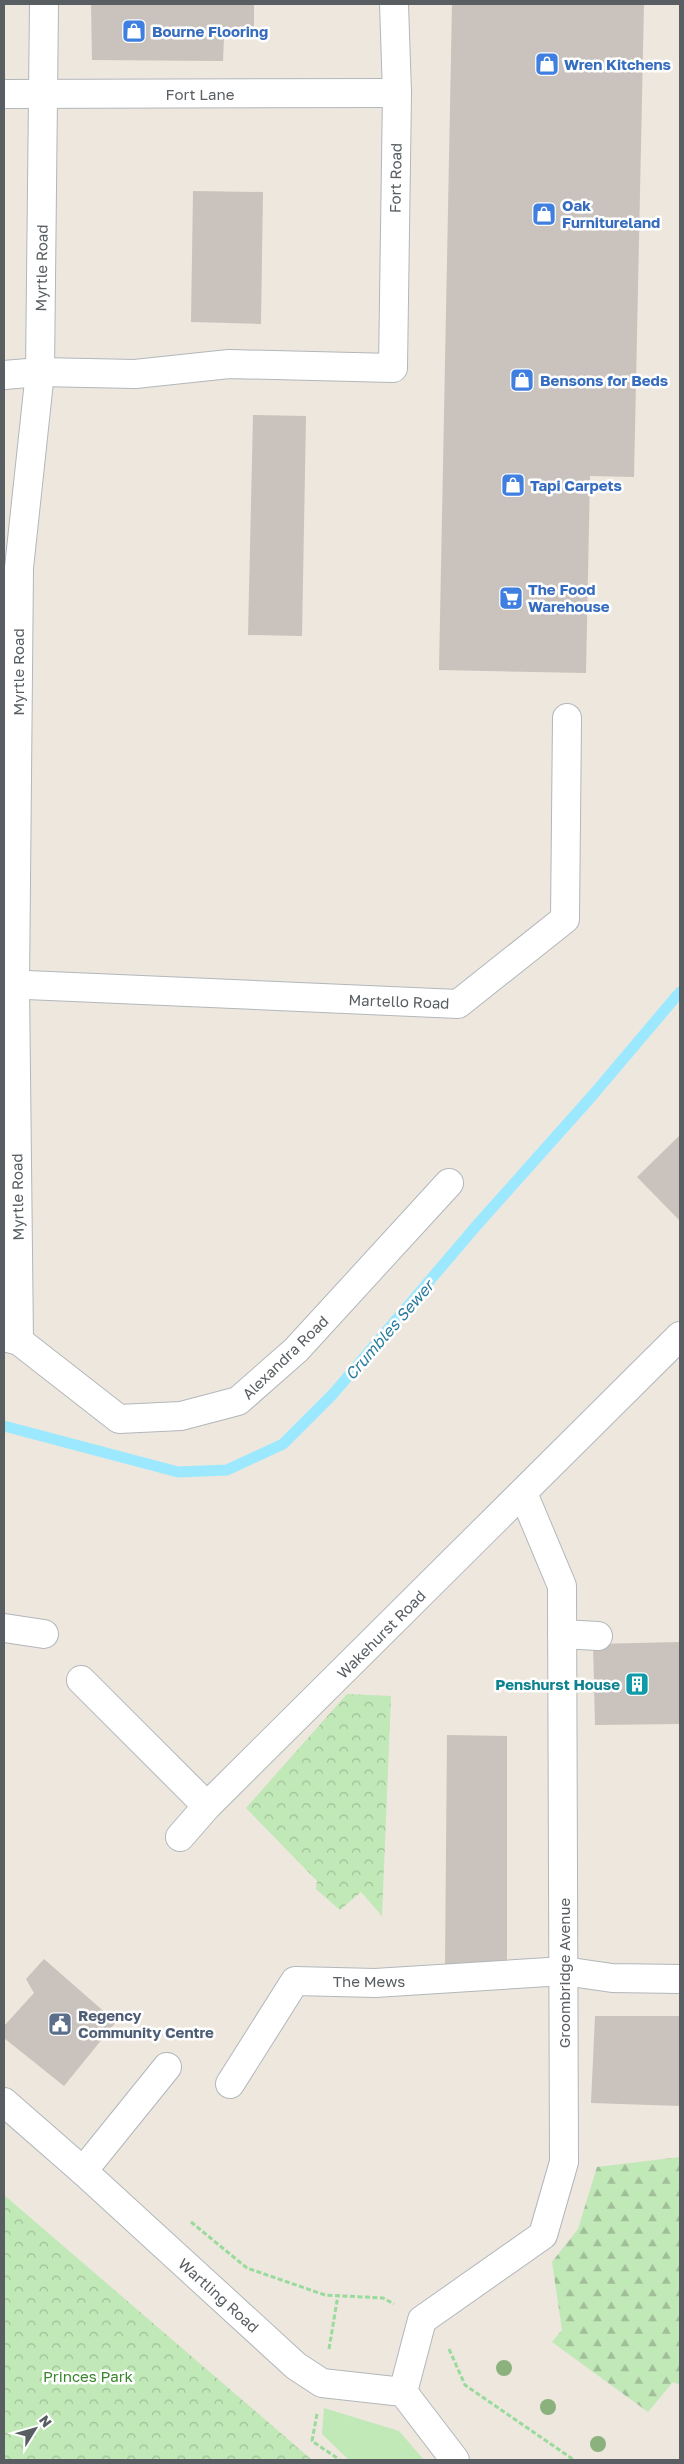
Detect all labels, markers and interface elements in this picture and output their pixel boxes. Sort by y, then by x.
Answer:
shop icon: Bourne Flooring [121,18,147,44]
place label: Bourne Flooring [152,22,268,40]
shop icon: Wren Kitchens [534,51,560,77]
place label: Wren Kitchens [564,55,671,73]
street label: Fort Lane [166,85,235,103]
street label: Fort Road [385,143,405,213]
place label: Oak Furnitureland [562,196,660,231]
shop icon: Oak Furnitureland [531,201,557,227]
street label: Myrtle Road [31,224,51,312]
shop icon: Bensons for Beds [509,367,535,393]
place label: Bensons for Beds [540,371,668,389]
shop icon: Tapi Carpets [500,472,526,498]
place label: Tapi Carpets [530,476,622,494]
place label: The Food Warehouse [528,580,610,615]
supermarket icon: The Food Warehouse [498,585,524,611]
street label: Myrtle Road [9,628,27,716]
street label: Martello Road [348,990,450,1012]
street label: Myrtle Road [7,1153,27,1241]
water label: Crumbles Sewer [340,1274,439,1384]
street label: Alexandra Road [238,1311,332,1403]
street label: Wakehurst Road [333,1586,429,1682]
building icon: Penshurst House [624,1671,650,1697]
place label: Penshurst House [495,1675,620,1693]
street label: Groombridge Avenue [555,1897,573,2048]
street label: The Mews [333,1972,405,1990]
place label: Regency Community Centre [78,2006,214,2041]
public building icon: Regency Community Centre [47,2011,73,2037]
street label: Wartling Road [175,2254,263,2336]
park label: Princes Park [43,2367,134,2385]
north arrow [10,2404,60,2454]
text: N [36,2412,56,2430]

